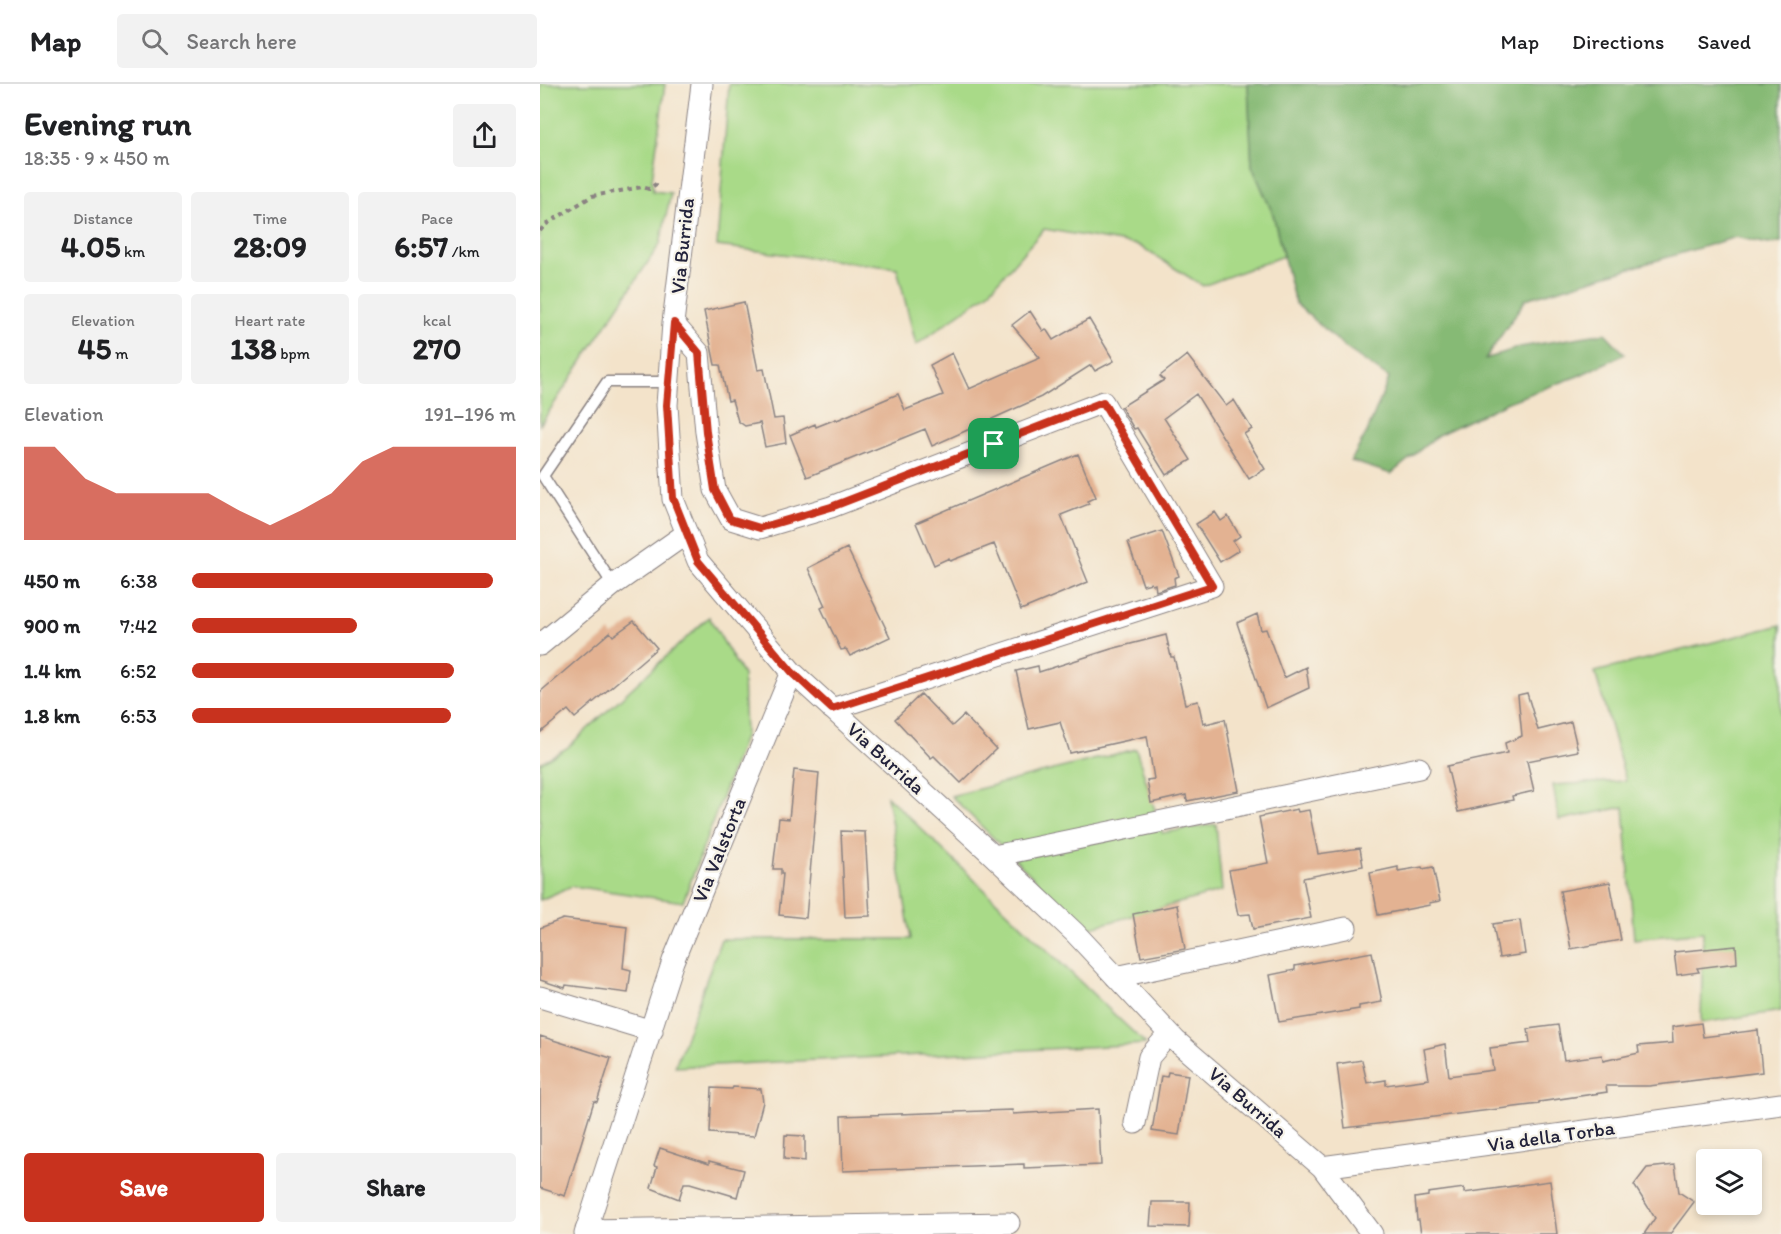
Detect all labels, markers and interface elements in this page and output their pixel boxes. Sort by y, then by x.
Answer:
search box [117,14,537,68]
text: Map [30,24,81,58]
icon: search [138,25,171,58]
text: Search here [186,28,297,55]
text: Map [1501,29,1539,54]
text: Directions [1572,29,1664,54]
text: Saved [1697,29,1751,54]
text: Evening run [24,104,191,143]
button: share [453,104,516,167]
text: 18:35 · 9 × 450 m [24,146,170,170]
street label: Via Burrida [665,197,699,295]
text: Distance [73,209,133,228]
text: Time [253,209,287,228]
text: Pace [421,209,453,228]
text: 4.05 [61,228,120,265]
text: 28:09 [233,228,307,265]
text: 6:57 [394,228,448,265]
text: km [120,242,145,261]
text: /km [448,242,480,261]
text: Elevation [71,311,135,330]
text: Heart rate [235,311,305,330]
text: kcal [423,311,451,330]
text: 45 [78,330,111,367]
text: 138 [230,330,277,367]
text: 270 [412,330,462,367]
text: m [111,344,128,363]
text: bpm [277,344,310,363]
text: Elevation [24,402,103,426]
text: 191–196 m [424,402,516,426]
pin [968,418,1019,469]
icon: arrive [977,427,1010,460]
text: 450 m [24,569,80,593]
text: 6:38 [120,569,157,593]
text: 900 m [24,614,80,638]
text: 7:42 [120,614,157,638]
text: 1.4 km [24,659,81,683]
text: 6:52 [120,659,157,683]
text: 1.8 km [24,704,80,728]
text: 6:53 [120,704,157,728]
street label: Via Burrida [842,717,930,799]
street label: Via Valstorta [687,794,751,906]
street label: Via Burrida [1204,1061,1292,1143]
street label: Via della Torba [1486,1115,1617,1157]
map controls [1696,1149,1762,1215]
button: layers [1696,1149,1762,1215]
button: Save [24,1153,264,1222]
button: Share [276,1153,516,1222]

